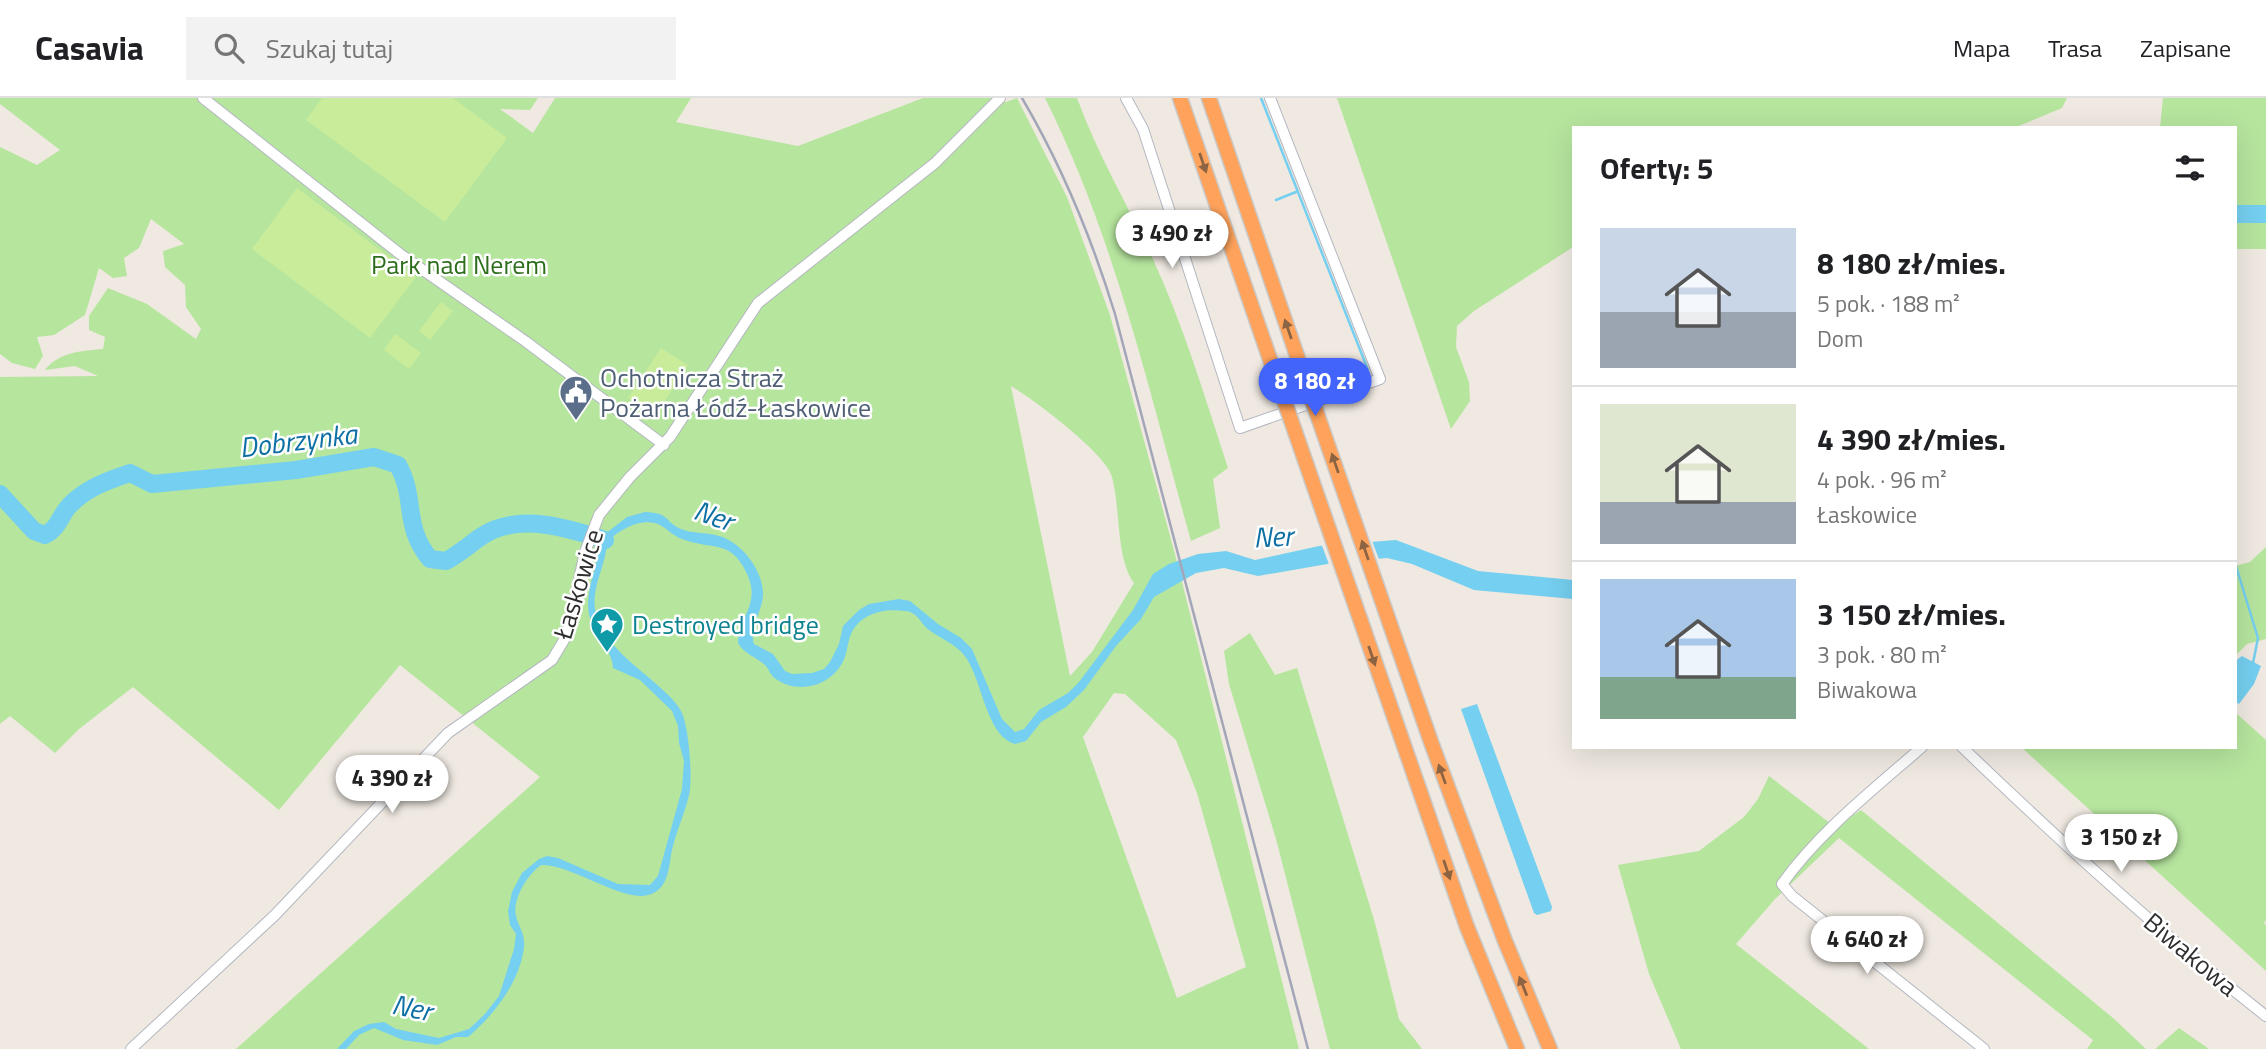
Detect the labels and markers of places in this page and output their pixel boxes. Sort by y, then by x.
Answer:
pin: 3 490 zł [1100,211,1244,270]
place label: Ochotnicza Straż Pożarna Łódź-Łaskowice [600,358,871,427]
pin: 8 180 zł [1243,358,1387,418]
public building icon: Ochotnicza Straż Pożarna Łódź-Łaskowice [557,373,595,422]
place icon: Destroyed bridge [588,605,626,654]
place label: Destroyed bridge [632,605,819,644]
pin: 4 390 zł [320,756,464,815]
pin: 3 150 zł [2049,814,2193,874]
pin: 4 640 zł [1795,916,1939,976]

